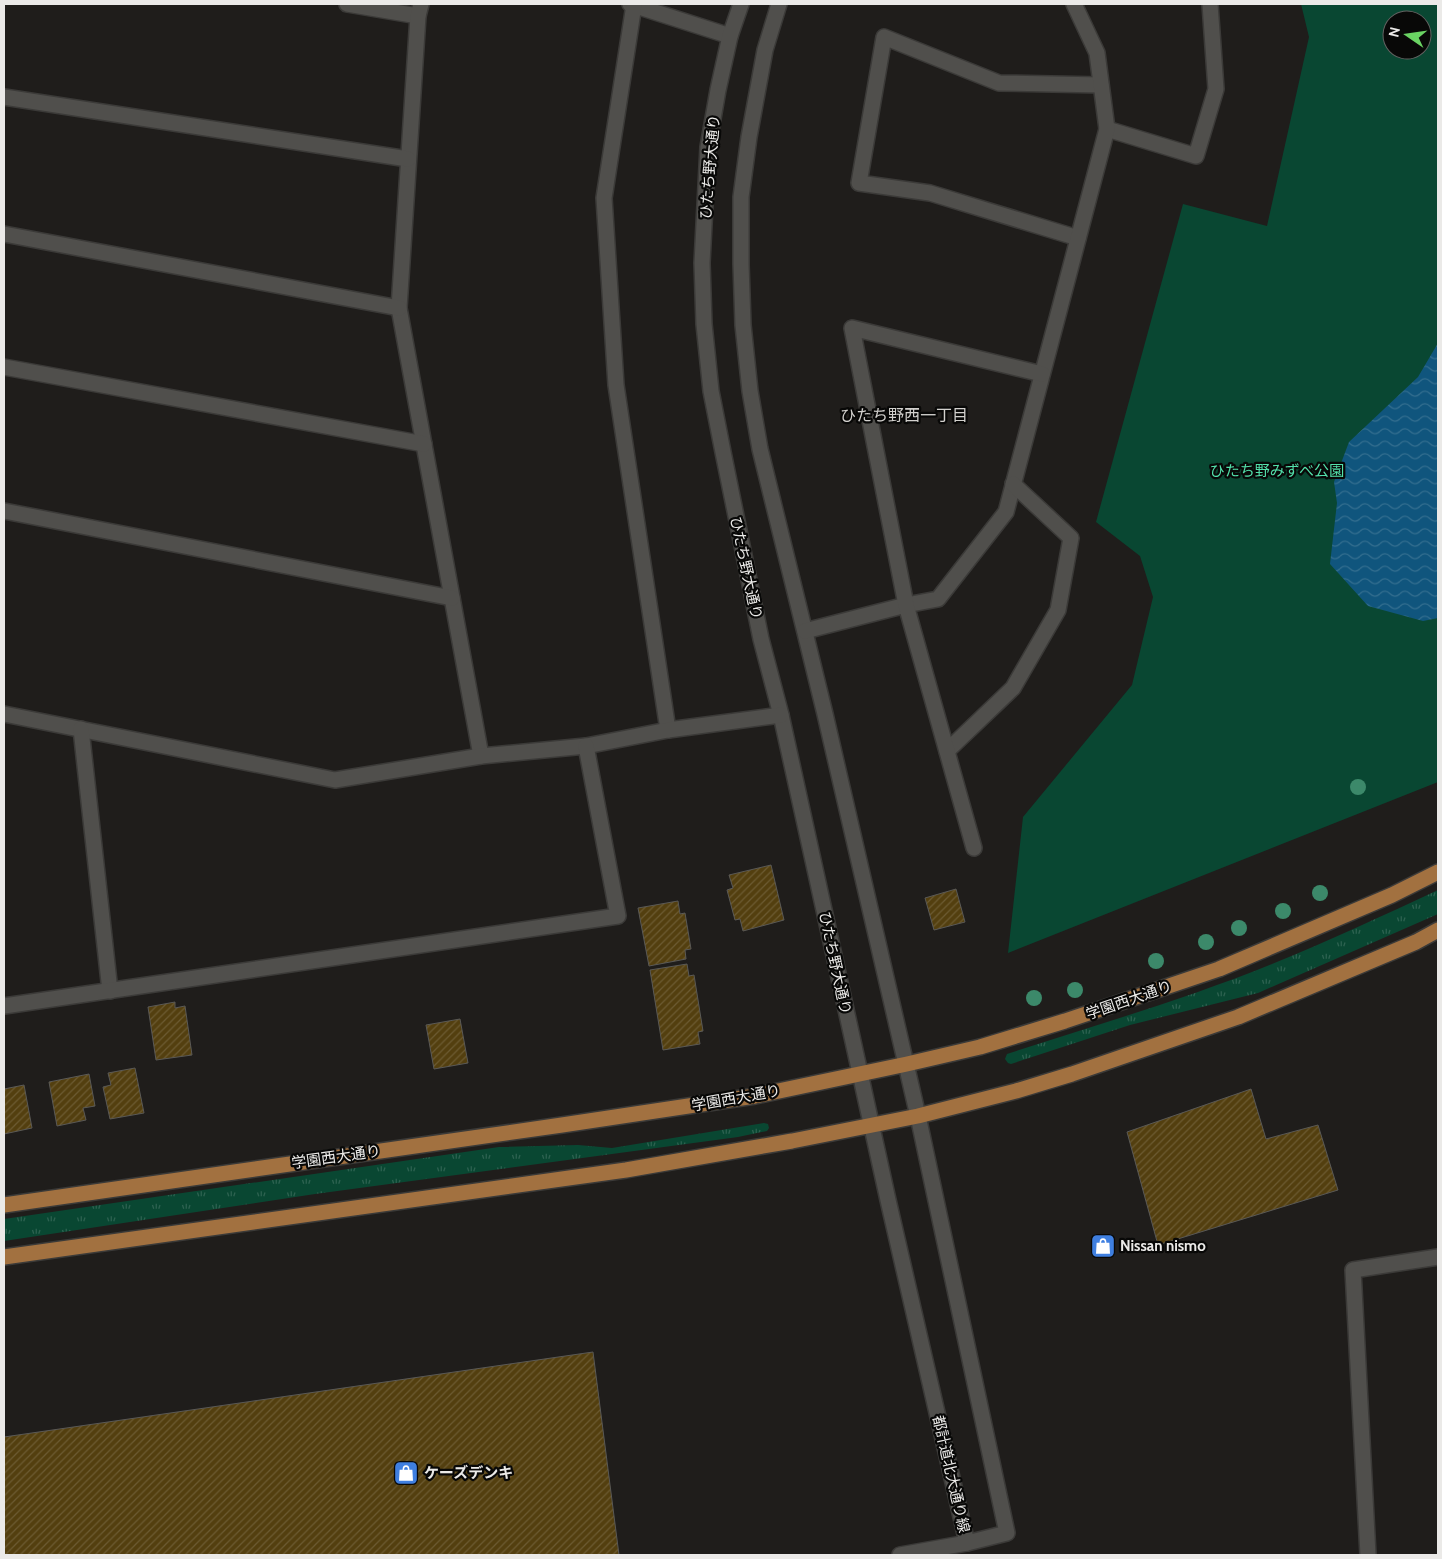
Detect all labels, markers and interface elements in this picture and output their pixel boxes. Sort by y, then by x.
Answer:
north arrow [1382,10,1432,60]
text: N [1384,25,1404,39]
street label: ひたち野大通り [696,114,724,220]
district label: ひたち野西一丁目 [840,406,968,425]
park label: ひたち野みずべ公園 [1210,462,1344,480]
street label: ひたち野大通り [726,515,766,621]
street label: ひたち野大通り [815,910,855,1016]
street label: 学園西大通り [1084,977,1174,1023]
street label: 学園西大通り [690,1081,782,1115]
street label: 学園西大通り [290,1142,382,1172]
shop icon: Nissan nismo [1090,1233,1116,1259]
place label: Nissan nismo [1120,1237,1206,1255]
street label: 都計道北大通り線 [929,1414,973,1534]
shop icon: ケーズデンキ [393,1460,419,1486]
place label: ケーズデンキ [424,1464,513,1482]

